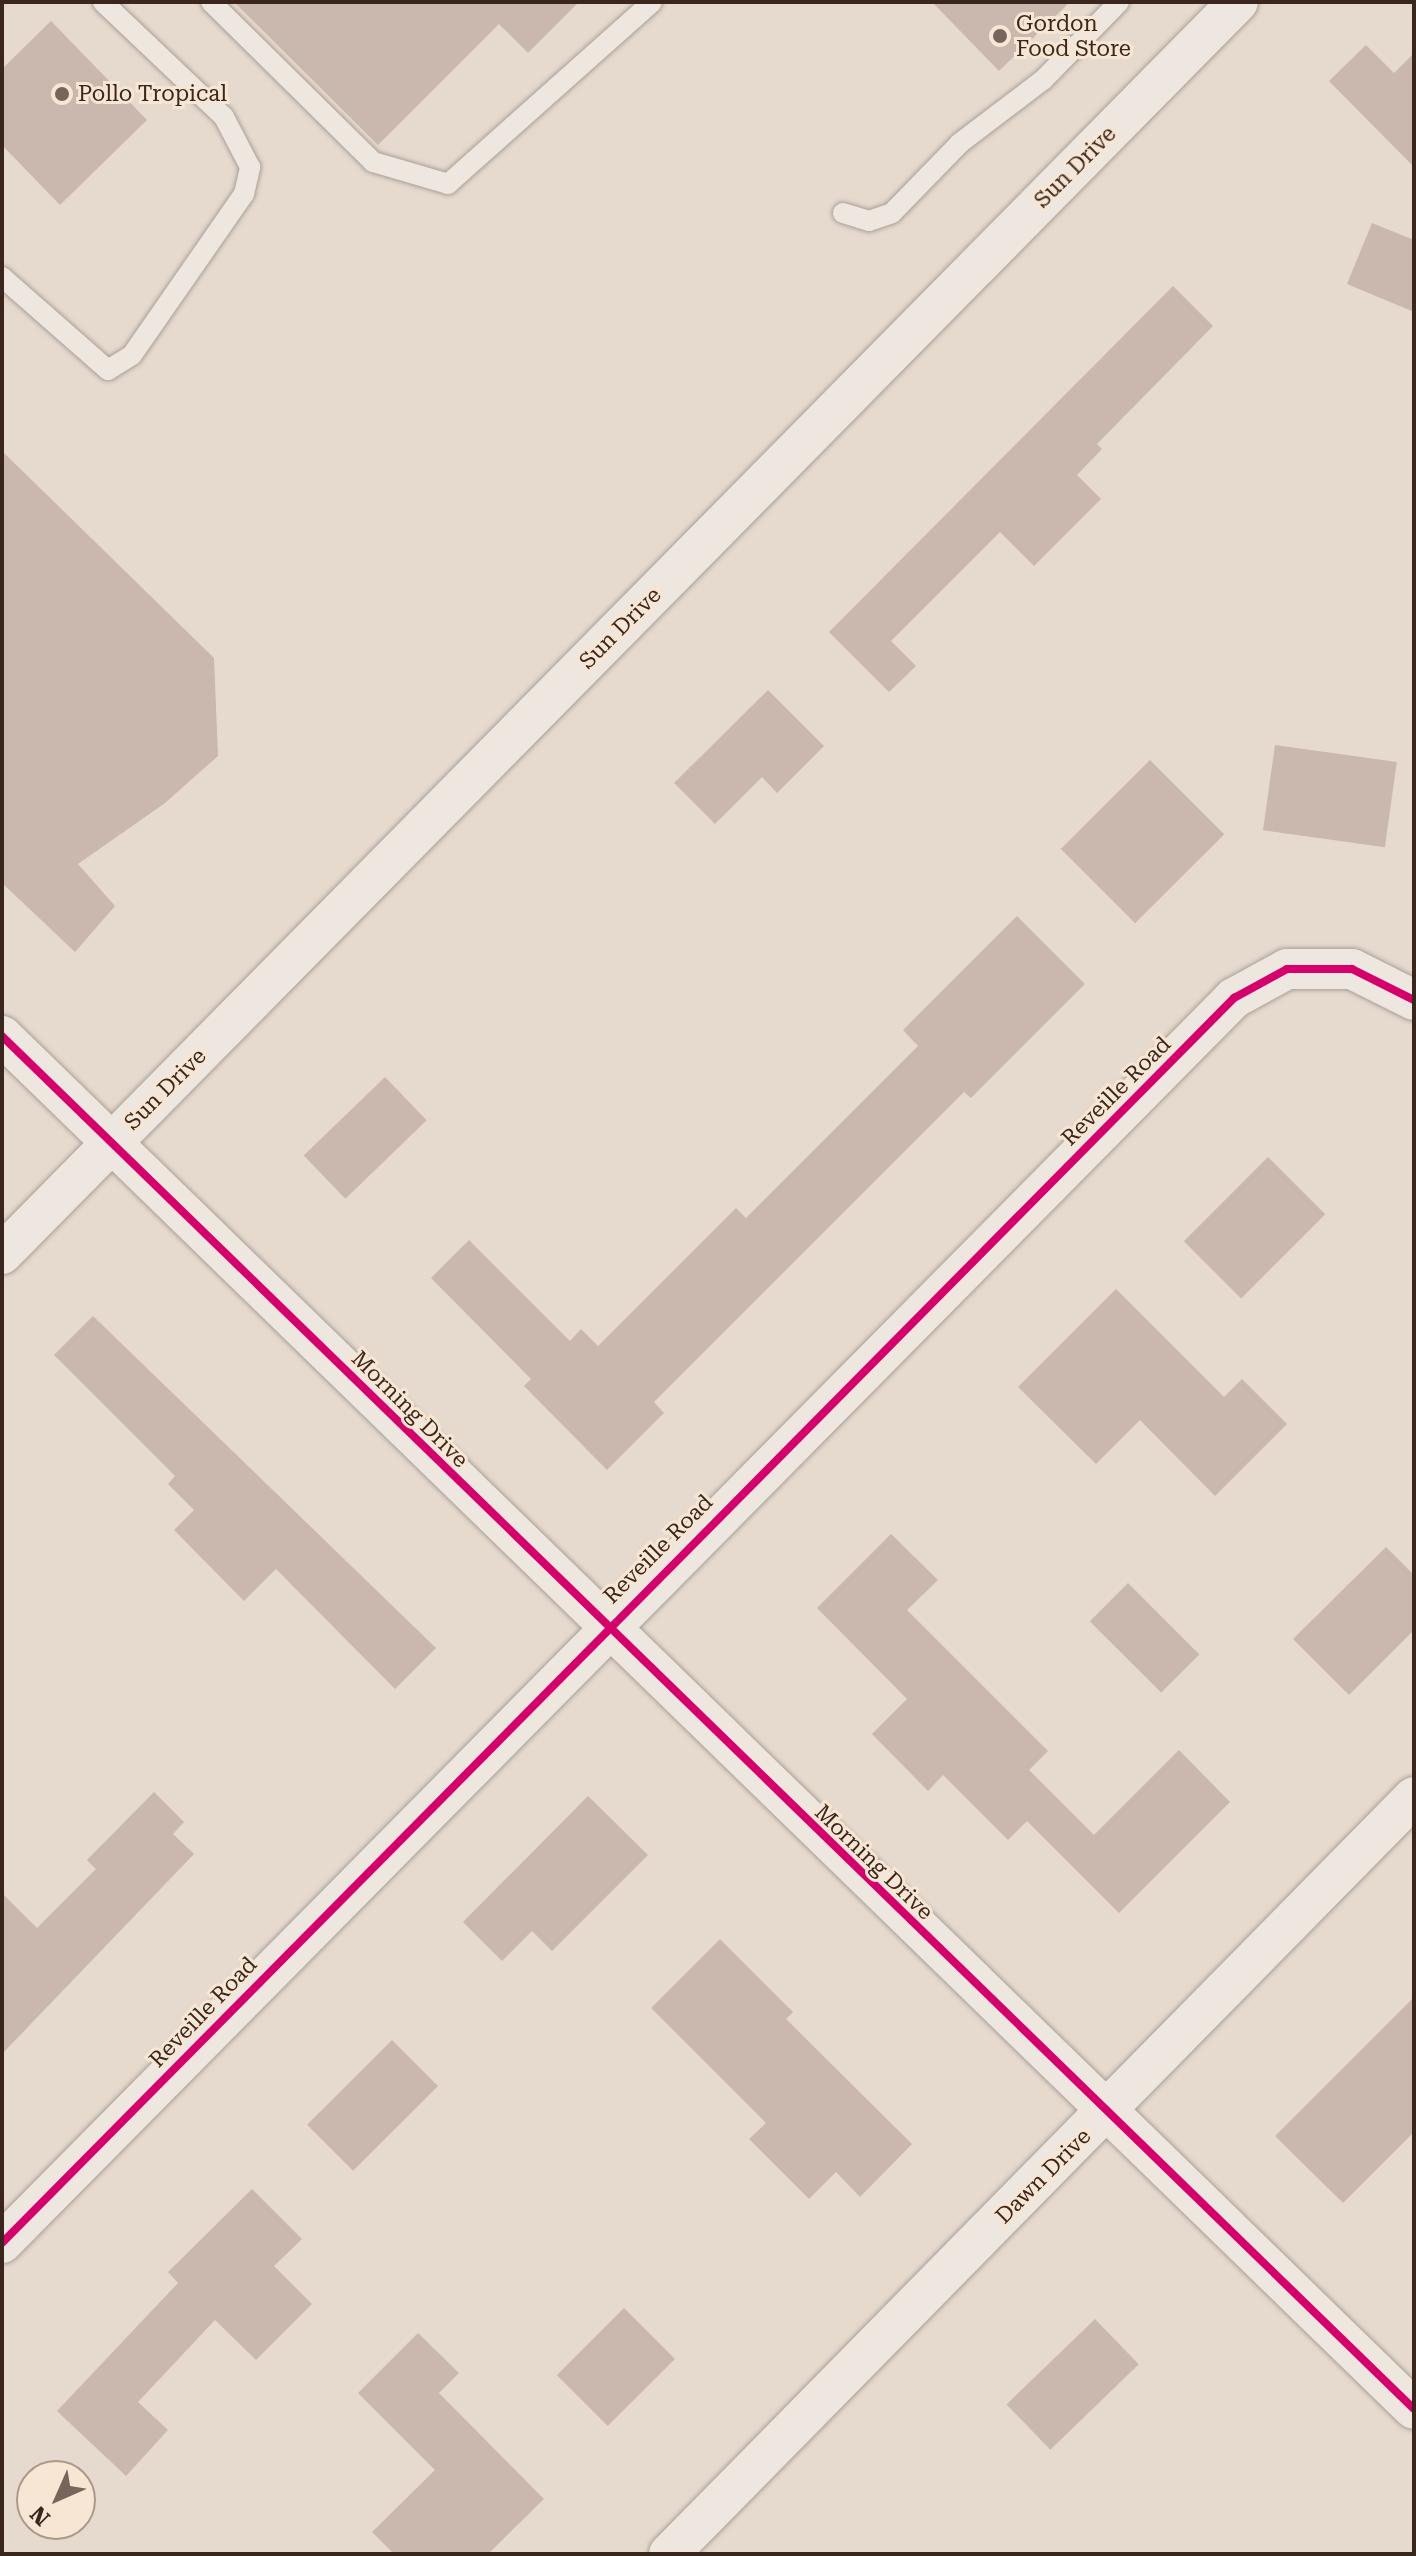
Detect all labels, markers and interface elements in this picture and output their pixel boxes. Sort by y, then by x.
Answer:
place label: Gordon Food Store [1016,10,1131,62]
marker: Gordon Food Store [991,27,1009,45]
place label: Pollo Tropical [78,81,227,107]
marker: Pollo Tropical [53,85,71,103]
street label: Sun Drive [1029,121,1121,213]
street label: Sun Drive [574,582,666,674]
street label: Reveille Road [1056,1031,1176,1151]
street label: Sun Drive [119,1043,211,1135]
street label: Morning Drive [346,1345,474,1473]
street label: Reveille Road [598,1489,718,1609]
street label: Morning Drive [809,1799,939,1925]
street label: Reveille Road [144,1951,262,2073]
street label: Dawn Drive [990,2123,1096,2229]
north arrow [16,2460,96,2540]
text: N [25,2501,55,2531]

